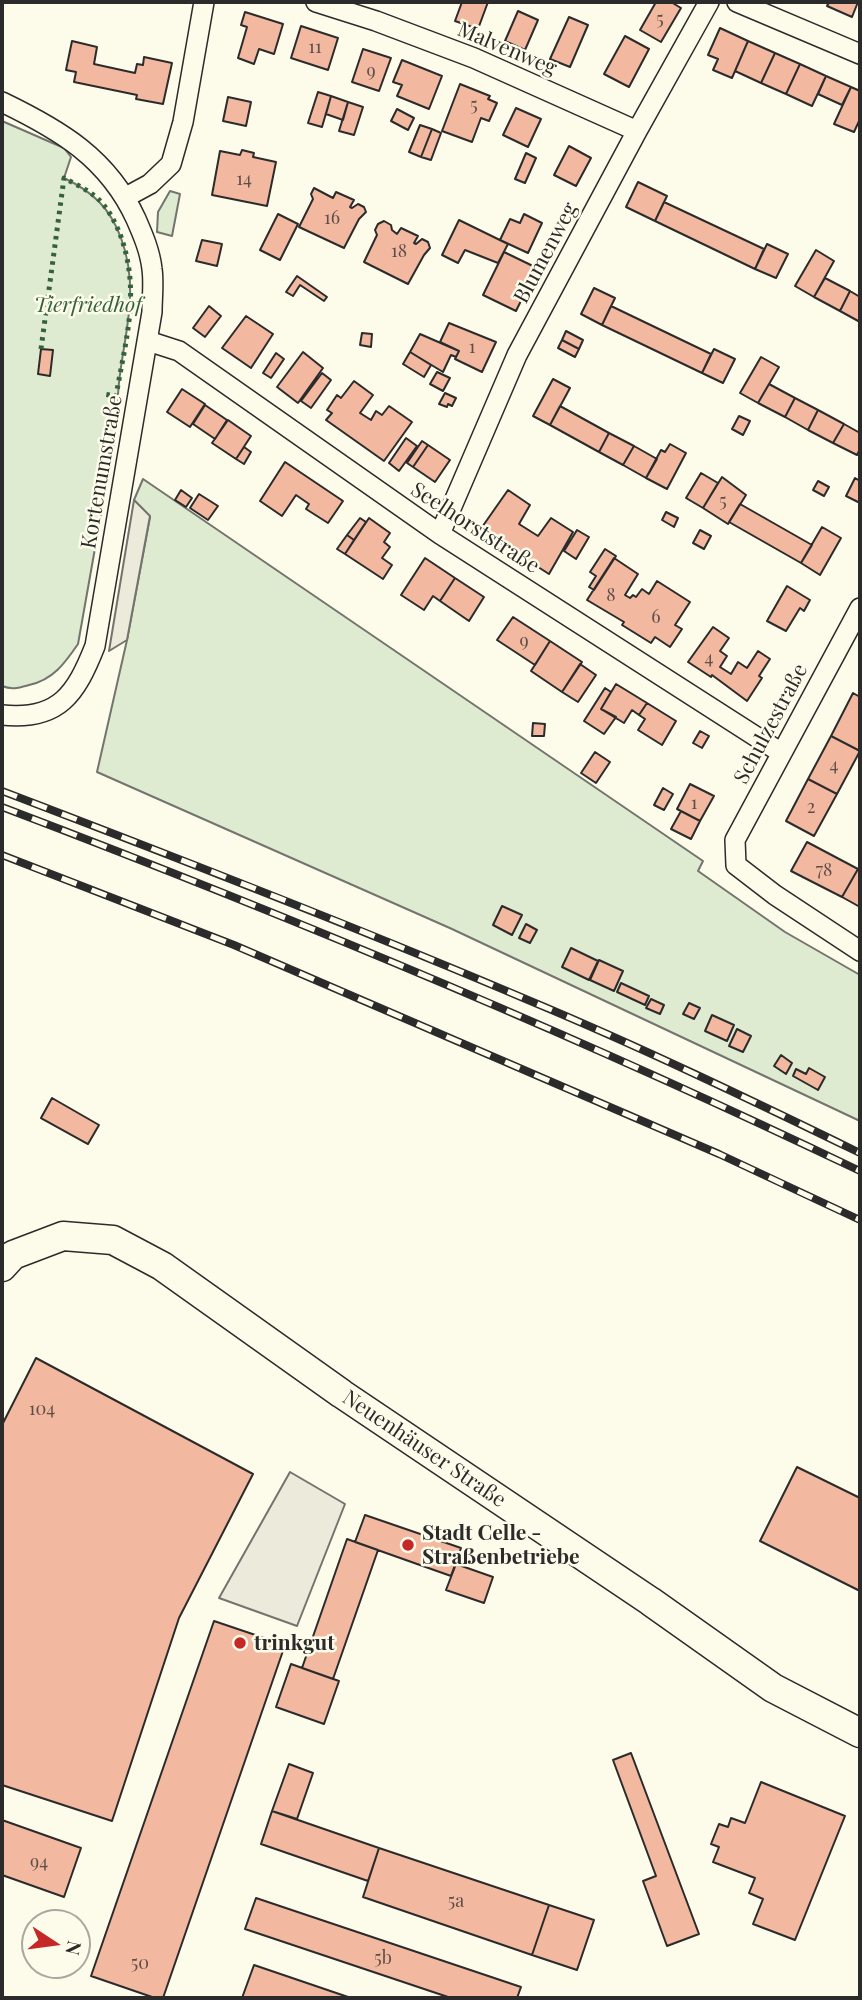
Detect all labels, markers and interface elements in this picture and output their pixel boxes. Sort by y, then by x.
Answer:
house number: 5 [656,8,664,30]
street label: Malvenweg [454,17,560,81]
house number: 11 [308,36,322,58]
house number: 9 [366,60,376,82]
house number: 5 [470,94,478,116]
house number: 14 [236,168,252,190]
street label: Blumenweg [509,198,583,308]
house number: 16 [324,207,340,229]
house number: 18 [391,240,407,262]
park label: Tierfriedhof [34,292,142,318]
house number: 1 [469,336,475,358]
street label: Kortenumstraße [76,393,128,551]
street label: Seelhorststraße [406,477,544,579]
house number: 5 [719,490,727,512]
house number: 8 [606,584,616,606]
house number: 6 [651,606,661,628]
house number: 9 [519,630,529,652]
house number: 4 [705,647,713,669]
street label: Schulzestraße [729,660,813,788]
house number: 4 [830,754,838,776]
house number: 1 [691,792,697,814]
house number: 2 [807,796,815,818]
house number: 78 [816,859,832,881]
street label: Neuenhäuser Straße [338,1385,510,1513]
house number: 104 [29,1398,55,1420]
place label: Stadt Celle - Straßenbetriebe [422,1520,580,1570]
marker: Stadt Celle - Straßenbetriebe [400,1537,416,1553]
place label: trinkgut [254,1630,335,1656]
marker: trinkgut [232,1635,248,1651]
house number: 94 [30,1851,48,1873]
house number: 5a [448,1890,464,1912]
north arrow [21,1909,91,1979]
text: N [60,1939,89,1958]
house number: 5b [374,1947,392,1969]
house number: 50 [131,1952,149,1974]

